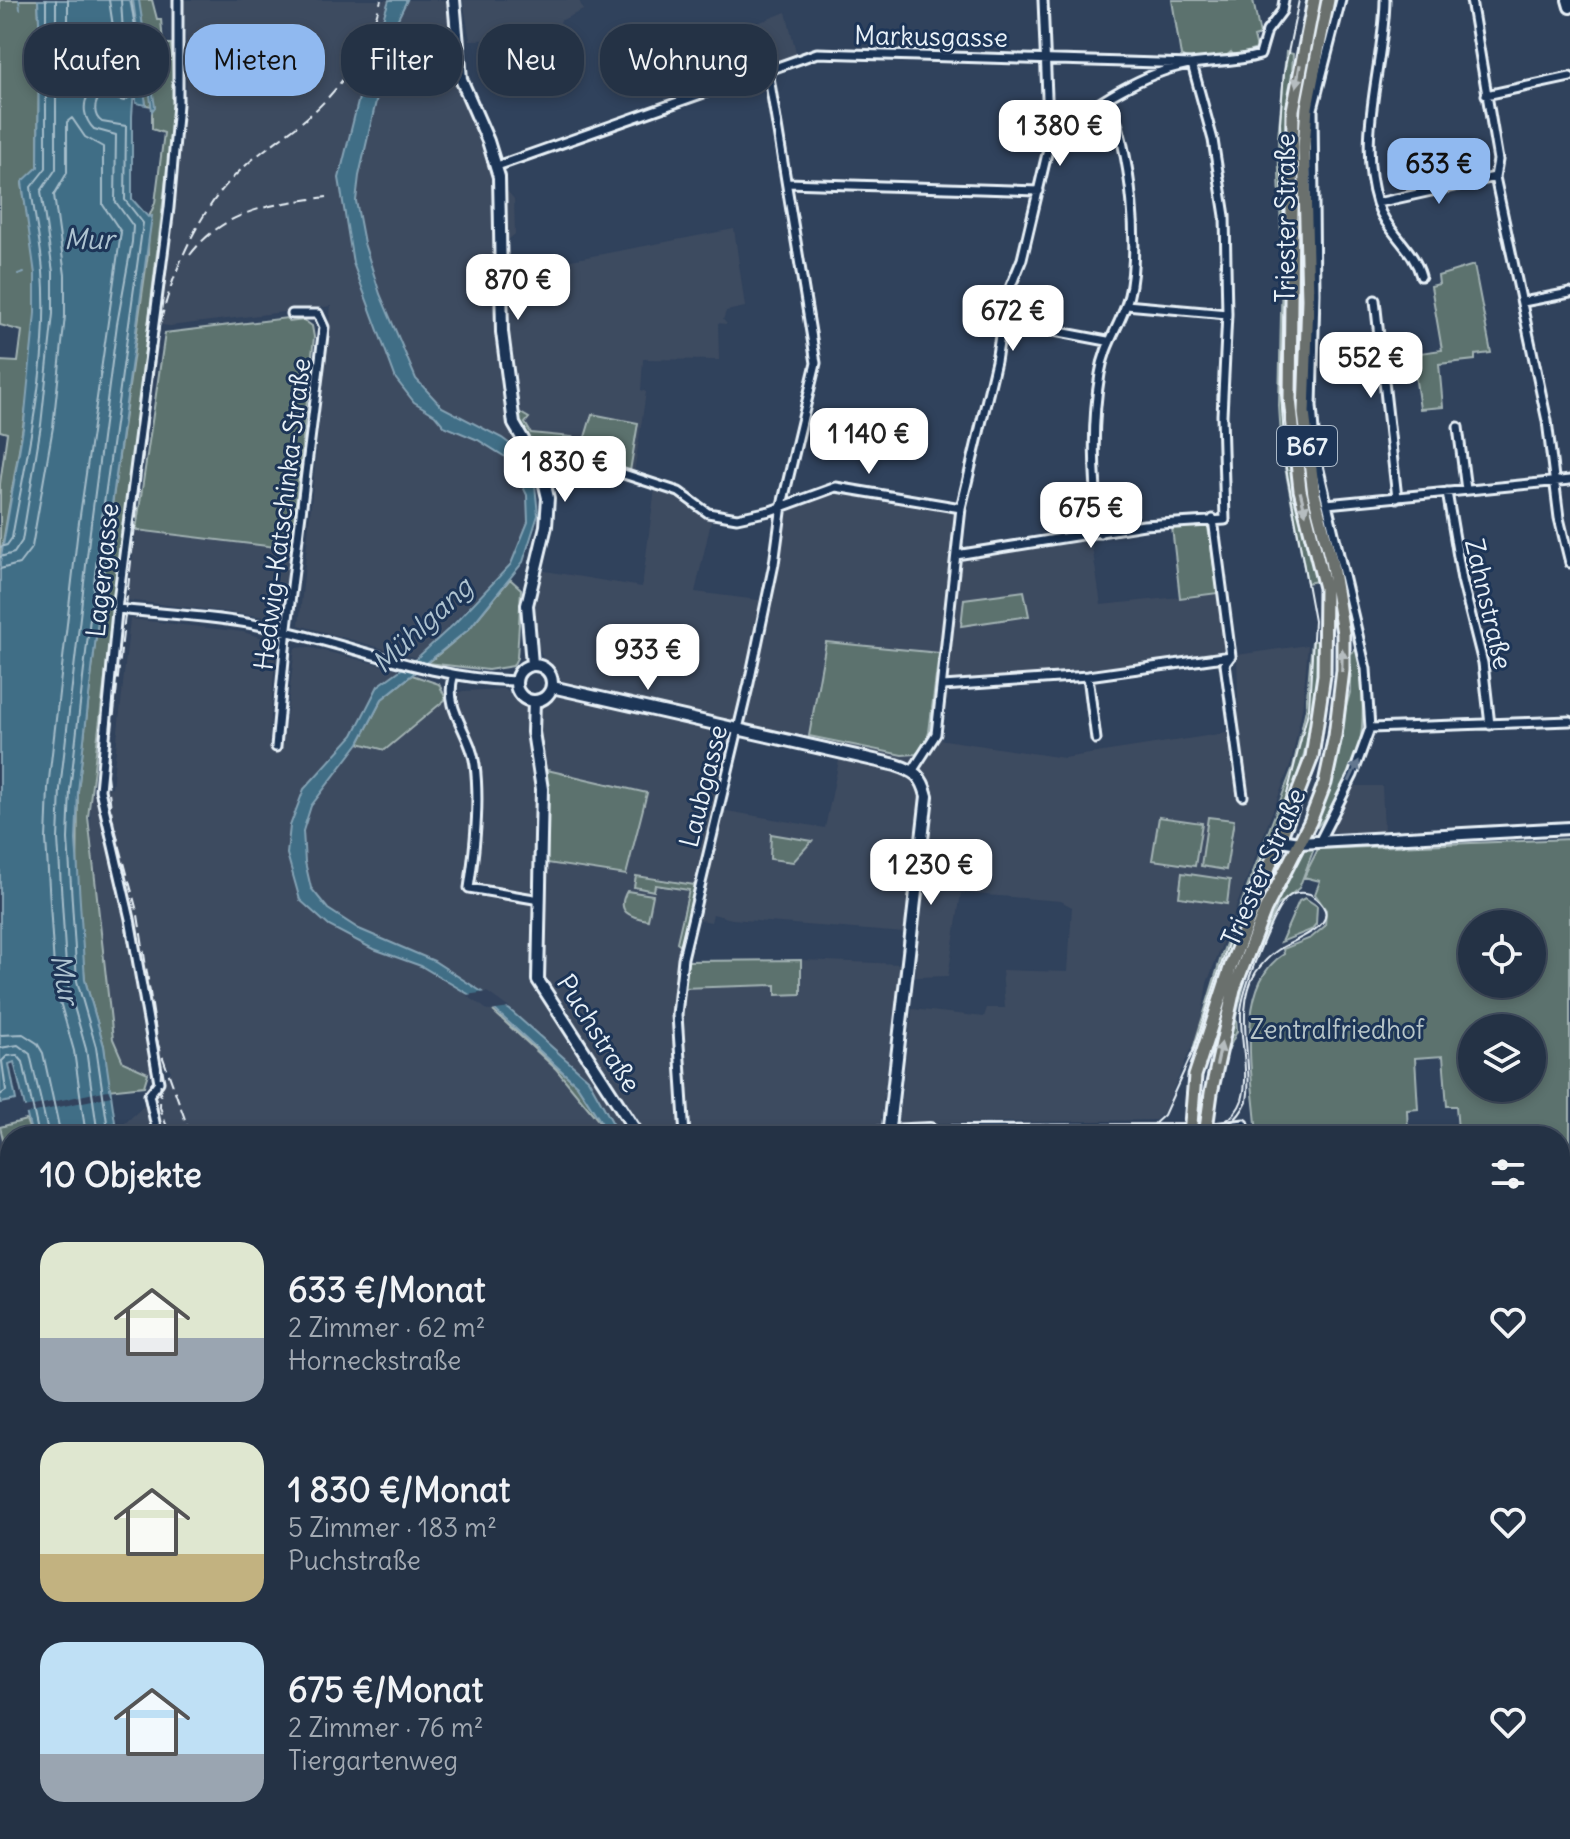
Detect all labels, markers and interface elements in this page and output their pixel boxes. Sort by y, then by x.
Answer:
street label: Markusgasse [854,18,1008,54]
chip: Kaufen [24,24,169,96]
chip: Mieten [185,24,325,96]
chip: Filter [341,24,462,96]
chip: Neu [478,24,584,96]
chip: Wohnung [600,24,777,96]
one-way arrow [1291,64,1303,89]
pin: 1 380 € [986,100,1134,168]
text: 1 380 € [1017,109,1103,142]
street label: Triester Straße [1269,133,1302,303]
pin: 633 € [1383,138,1495,206]
text: 633 € [1405,147,1473,180]
water label: Mur [64,221,118,257]
pin: 870 € [462,254,574,322]
text: 870 € [484,263,552,296]
pin: 672 € [957,285,1069,353]
text: 672 € [981,294,1045,327]
pin: 552 € [1315,332,1427,400]
text: 552 € [1337,341,1405,374]
street label: Hedwig-Katschinka-Straße [246,356,318,672]
pin: 1 140 € [795,408,943,476]
text: 1 140 € [828,417,910,450]
road number: B67 [1277,426,1337,466]
pin: 1 830 € [491,436,639,504]
text: 1 830 € [522,445,608,478]
pin: 675 € [1035,482,1147,550]
one-way arrow [1297,490,1310,515]
text: 675 € [1058,491,1124,524]
street label: Lagergasse [79,501,125,639]
street label: Zahnstraße [1458,535,1520,673]
water label: Mühlgang [364,568,482,681]
pin: 933 € [592,624,704,692]
text: 933 € [614,633,682,666]
one-way arrow [1336,647,1349,672]
street label: Laubgasse [672,721,734,851]
one-way arrow [1348,759,1361,783]
street label: Triester Straße [1213,783,1313,951]
pin: 1 230 € [857,839,1005,907]
text: 1 230 € [888,848,974,881]
map controls [1458,910,1546,1102]
button: locate [1458,910,1546,998]
water label: Mur [43,951,88,1011]
street label: Puchstraße [550,968,648,1098]
park label: Zentralfriedhof [1250,1013,1425,1046]
button: layers [1458,1014,1546,1102]
one-way arrow [1213,1042,1226,1067]
icon: filters [1486,1152,1530,1196]
text: 10 Objekte [40,1153,202,1196]
text: 633 €/Monat [288,1268,486,1311]
icon: home [104,1274,200,1370]
icon: heart [1486,1300,1530,1344]
text: 2 Zimmer · 62 m² [288,1311,485,1344]
text: Horneckstraße [288,1344,461,1377]
text: 1 830 €/Monat [288,1468,510,1511]
icon: home [104,1474,200,1570]
icon: heart [1486,1500,1530,1544]
text: 5 Zimmer · 183 m² [288,1511,497,1544]
text: Puchstraße [288,1544,421,1577]
text: 675 €/Monat [288,1668,483,1711]
icon: home [104,1674,200,1770]
icon: heart [1486,1700,1530,1744]
text: 2 Zimmer · 76 m² [288,1711,484,1744]
text: Tiergartenweg [288,1744,458,1777]

